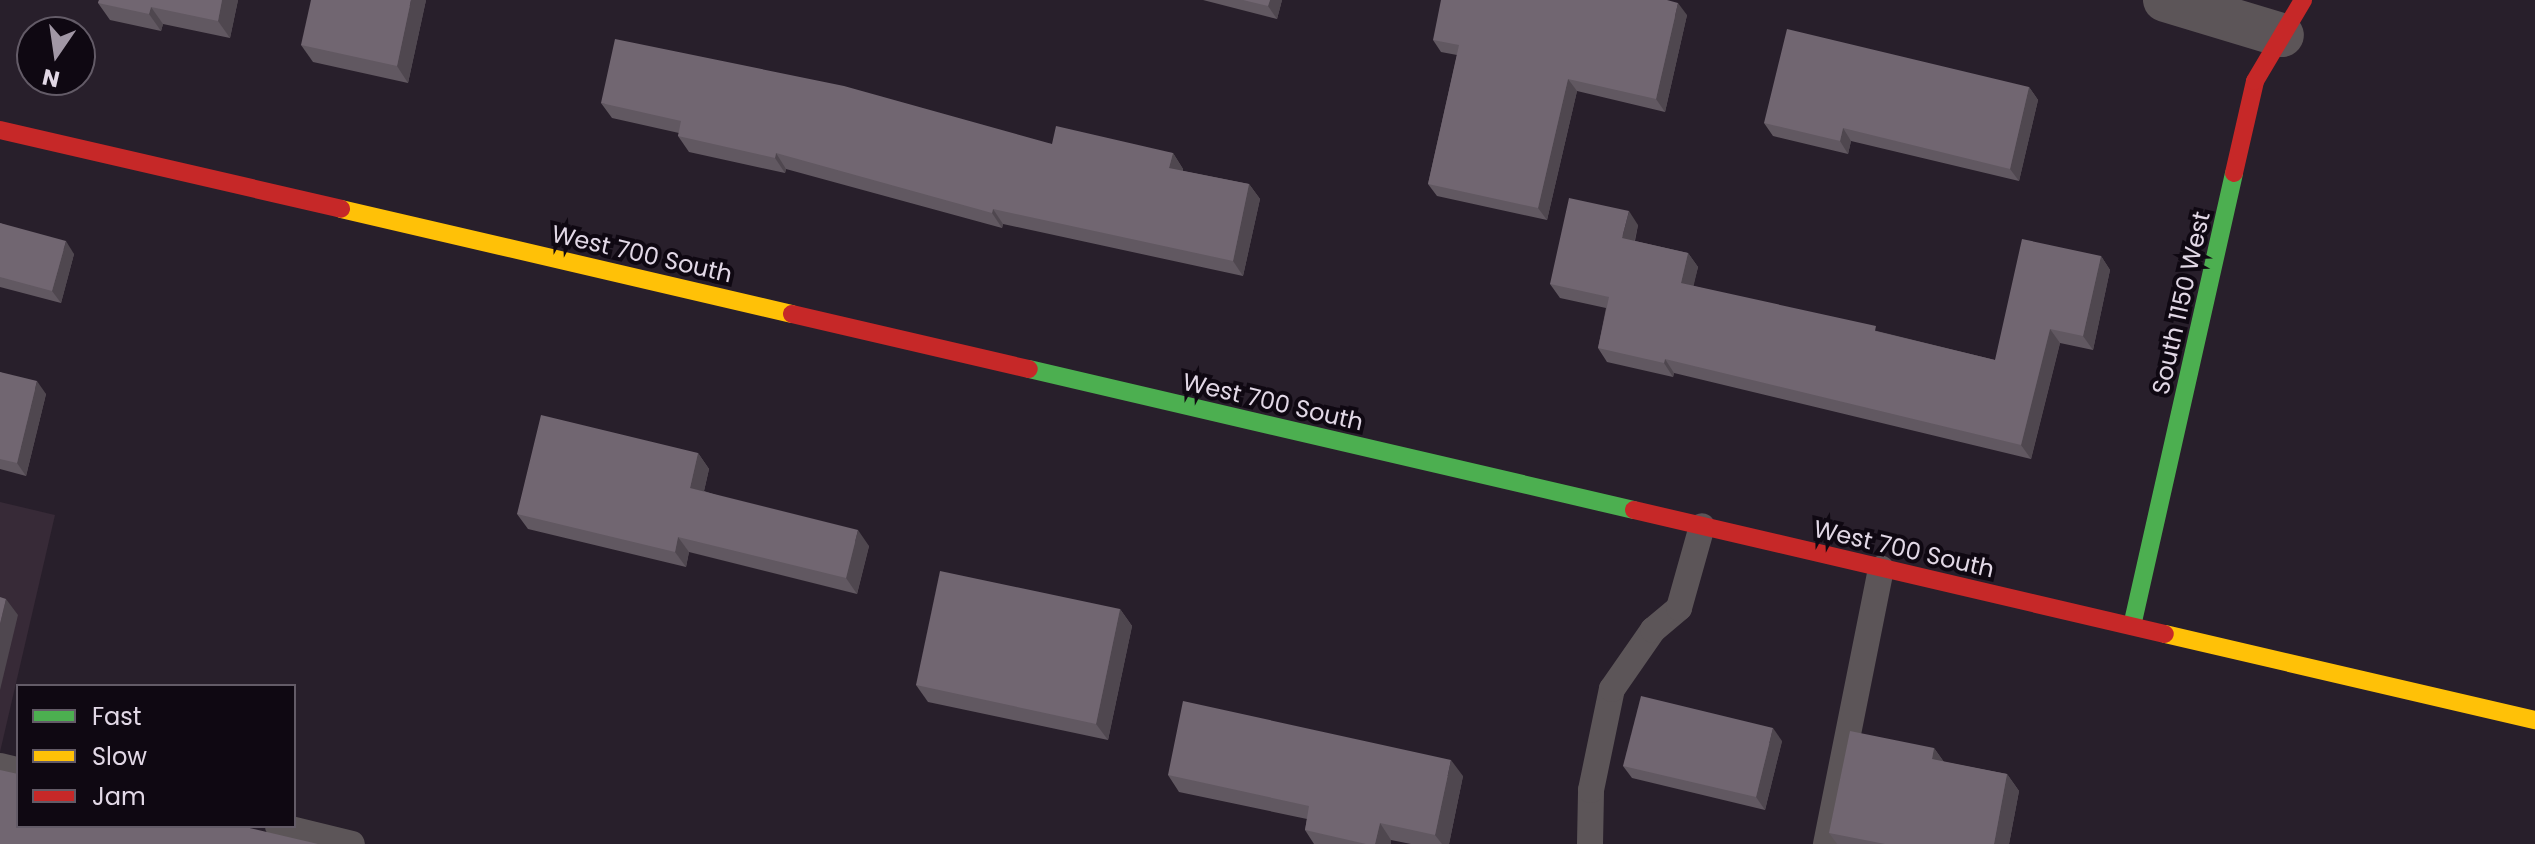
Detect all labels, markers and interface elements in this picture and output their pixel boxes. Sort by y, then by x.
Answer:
north arrow [16,16,96,96]
text: N [39,61,62,95]
street label: South 1150 West [2146,209,2216,397]
street label: West 700 South [549,219,735,289]
street label: West 700 South [1180,367,1366,437]
street label: West 700 South [1811,514,1997,584]
legend [16,684,296,828]
text: Fast [92,700,142,733]
text: Slow [92,740,147,773]
text: Jam [92,780,146,813]

